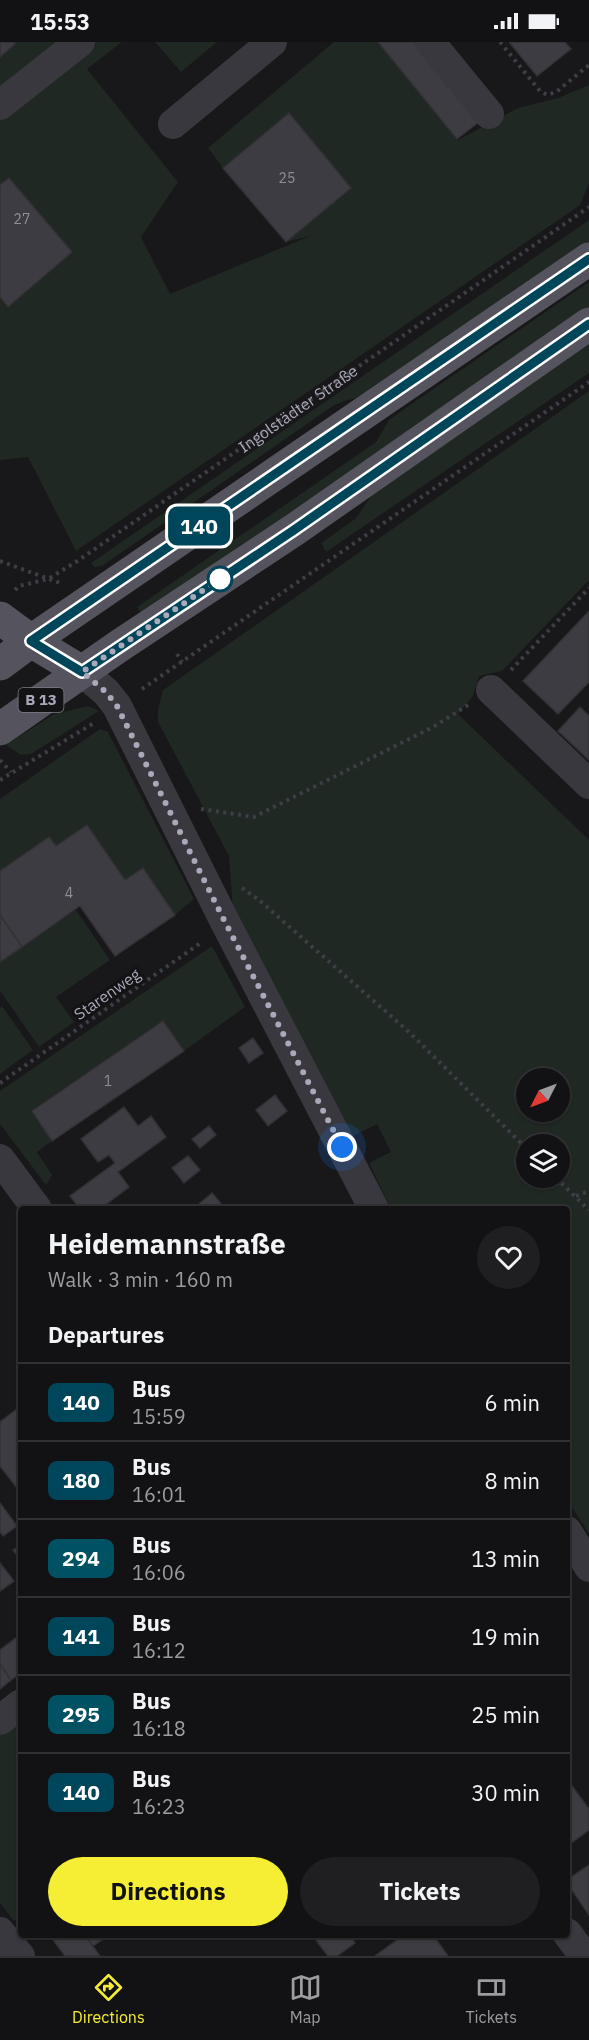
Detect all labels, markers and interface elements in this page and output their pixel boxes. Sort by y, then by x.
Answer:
text: 15:53 [30,7,90,36]
house number: 25 [279,169,295,187]
house number: 27 [14,210,30,228]
street label: Ingolstädter Straße [234,360,362,457]
line badge: 140 [164,506,234,546]
text: 140 [180,512,218,540]
unlabelled marker [207,566,233,592]
road number: B 13 [18,688,63,712]
house number: 4 [65,884,73,902]
street label: Starenweg [70,964,145,1024]
north arrow [516,1068,570,1122]
map controls [516,1068,570,1188]
house number: 1 [104,1072,112,1090]
your location [327,1132,357,1162]
button: layers [516,1134,570,1188]
text: Heidemannstraße [48,1225,286,1262]
button: heart [477,1226,540,1289]
text: Walk · 3 min · 160 m [48,1266,233,1293]
text: Departures [48,1320,164,1349]
text: Bus [132,1374,171,1403]
text: 140 [62,1388,100,1416]
text: 6 min [484,1388,540,1417]
text: 15:59 [132,1403,186,1430]
text: Bus [132,1452,171,1481]
text: 180 [62,1466,100,1494]
text: 8 min [484,1466,540,1495]
text: 16:01 [132,1481,186,1508]
text: Bus [132,1530,171,1559]
text: 294 [62,1544,100,1572]
text: 13 min [471,1544,540,1573]
text: 16:06 [132,1559,186,1586]
text: Bus [132,1608,171,1637]
text: 141 [62,1622,100,1650]
text: 19 min [471,1622,540,1651]
text: 16:12 [132,1637,186,1664]
text: Bus [132,1686,171,1715]
text: 295 [62,1700,100,1728]
text: 25 min [471,1700,540,1729]
text: 16:18 [132,1715,186,1742]
text: Bus [132,1764,171,1793]
text: 140 [62,1778,100,1806]
text: 30 min [471,1778,540,1807]
text: 16:23 [132,1793,186,1820]
button: Directions [48,1857,288,1926]
button: Tickets [300,1857,540,1926]
tab: Directions [72,1971,145,2027]
tab: Map [289,1971,322,2027]
tab: Tickets [465,1971,517,2027]

